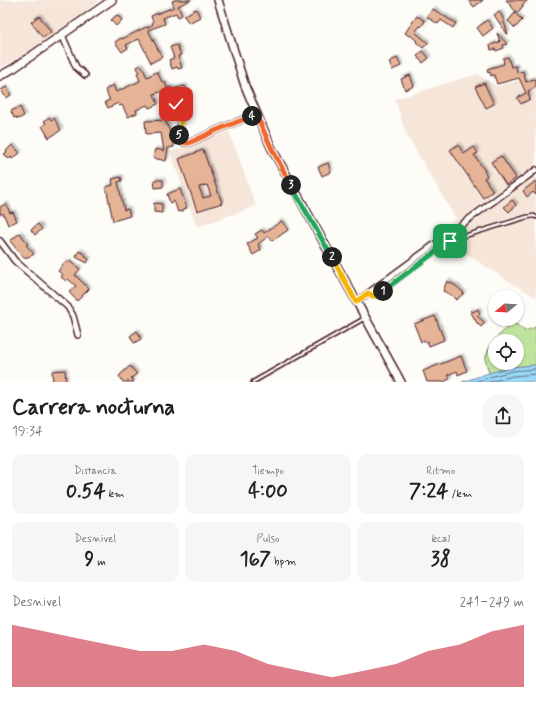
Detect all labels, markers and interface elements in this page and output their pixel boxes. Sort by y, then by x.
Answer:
pin [159,87,193,121]
icon: check [165,93,187,115]
pin: 4 [242,106,262,126]
text: 4 [249,109,255,123]
pin: 5 [169,125,189,145]
text: 5 [176,128,182,142]
pin: 3 [281,175,301,195]
text: 3 [289,178,293,192]
pin [433,224,467,258]
icon: arrive [439,230,461,252]
pin: 2 [322,247,342,267]
text: 2 [329,250,335,264]
pin: 1 [373,281,393,301]
text: 1 [381,284,385,298]
north arrow [488,290,524,326]
map controls [488,290,524,370]
button: locate [488,334,524,370]
text: Carrera nocturna [12,394,175,422]
button: share [482,395,524,437]
text: 19:34 [12,423,43,440]
text: Distancia [74,464,117,478]
text: Tiempo [252,464,284,478]
text: Ritmo [426,464,455,478]
text: 0.54 [66,478,106,505]
text: 4:00 [248,478,288,505]
text: 7:24 [409,478,448,505]
text: km [106,487,125,501]
text: /km [448,487,472,501]
text: Desnivel [75,532,116,546]
text: Pulso [256,532,280,546]
text: kcal [431,532,450,546]
text: 9 [85,546,94,573]
text: 167 [240,546,271,573]
text: 38 [431,546,451,573]
text: m [94,555,106,569]
text: bpm [271,555,296,569]
text: Desnivel [12,594,61,611]
text: 241–249 m [460,594,524,611]

